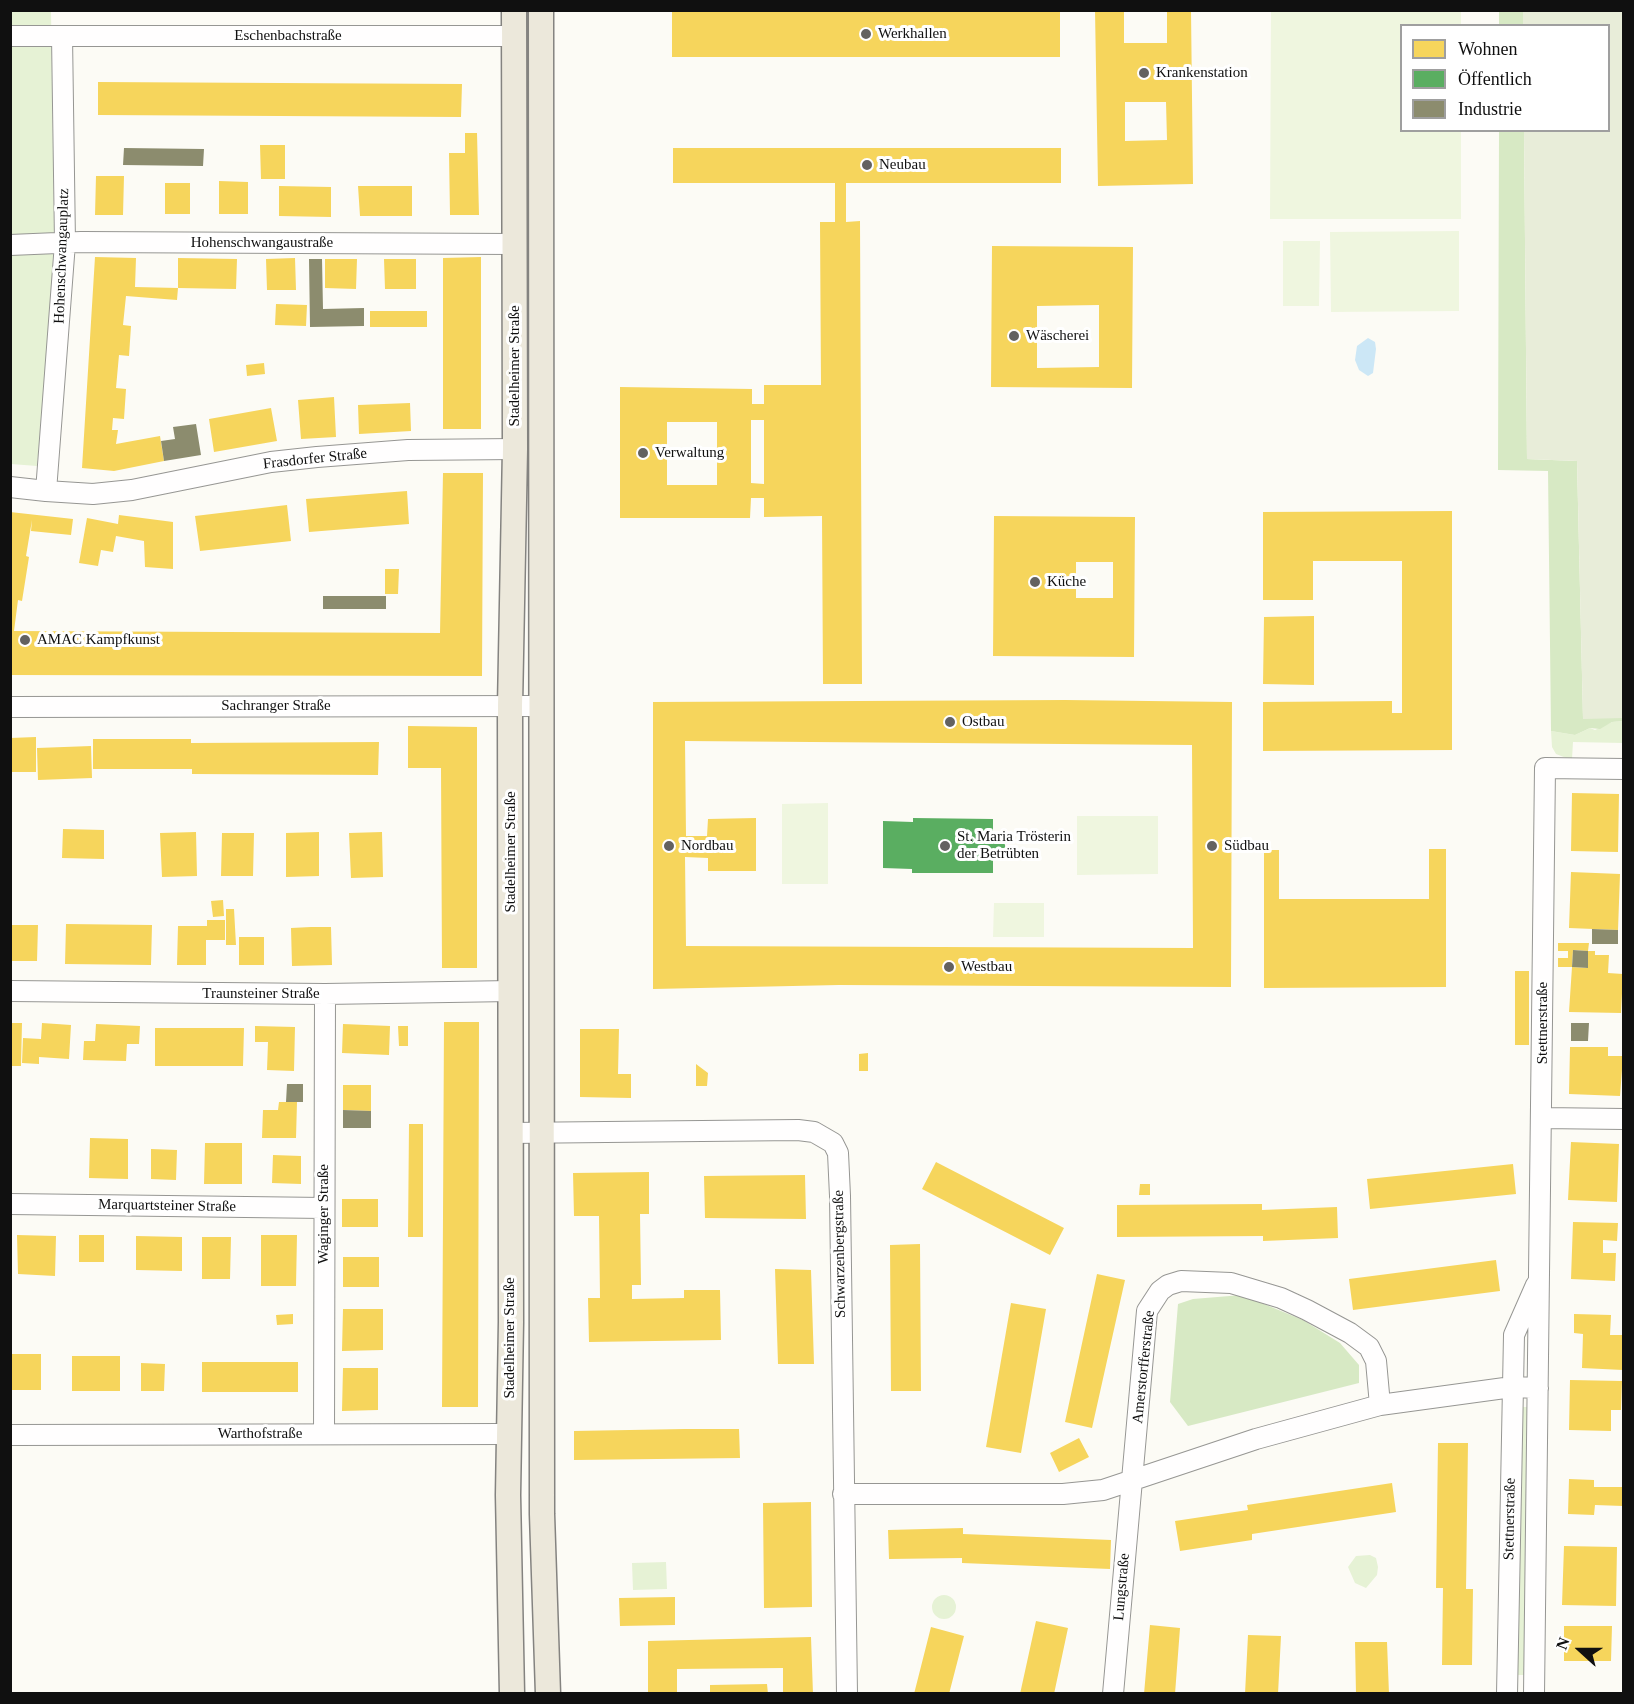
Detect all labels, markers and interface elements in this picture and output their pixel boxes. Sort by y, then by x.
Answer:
legend [1400,24,1610,132]
place label: Werkhallen [878,25,947,43]
street label: Eschenbachstraße [234,27,342,45]
marker: Werkhallen [859,27,873,41]
text: Wohnen [1458,39,1518,59]
place label: Krankenstation [1156,64,1248,82]
marker: Krankenstation [1137,66,1151,80]
text: Öffentlich [1458,69,1532,89]
text: Industrie [1458,99,1522,119]
place label: Neubau [879,156,926,174]
marker: Neubau [860,158,874,172]
street label: Hohenschwangauplatz [51,188,73,324]
street label: Hohenschwangaustraße [191,234,333,252]
street label: Stadelheimer Straße [506,305,524,427]
place label: Wäscherei [1026,327,1089,345]
marker: Wäscherei [1007,329,1021,343]
place label: Verwaltung [655,444,724,462]
street label: Frasdorfer Straße [262,445,368,473]
marker: Verwaltung [636,446,650,460]
place label: Küche [1047,573,1086,591]
marker: Küche [1028,575,1042,589]
place label: AMAC Kampfkunst [37,631,160,649]
marker: AMAC Kampfkunst [18,633,32,647]
street label: Sachranger Straße [221,697,331,715]
place label: Ostbau [962,713,1004,731]
marker: Ostbau [943,715,957,729]
street label: Stadelheimer Straße [502,791,520,913]
place label: St. Maria Trösterin der Betrübten [957,828,1071,863]
place label: Nordbau [681,837,733,855]
place label: Südbau [1224,837,1269,855]
marker: Nordbau [662,839,676,853]
marker: St. Maria Trösterin der Betrübten [938,839,952,853]
marker: Südbau [1205,839,1219,853]
place label: Westbau [961,958,1012,976]
marker: Westbau [942,960,956,974]
street label: Stettnerstraße [1534,982,1552,1064]
street label: Traunsteiner Straße [202,985,320,1003]
street label: Waginger Straße [315,1164,333,1264]
street label: Schwarzenbergstraße [830,1190,850,1318]
street label: Marquartsteiner Straße [98,1196,236,1216]
street label: Stadelheimer Straße [501,1277,519,1399]
street label: Amerstorfferstraße [1129,1309,1159,1425]
street label: Warthofstraße [218,1425,302,1443]
street label: Stettnerstraße [1500,1478,1520,1560]
street label: Lungstraße [1110,1553,1134,1621]
north arrow [1550,1620,1610,1680]
text: N [1553,1635,1573,1652]

